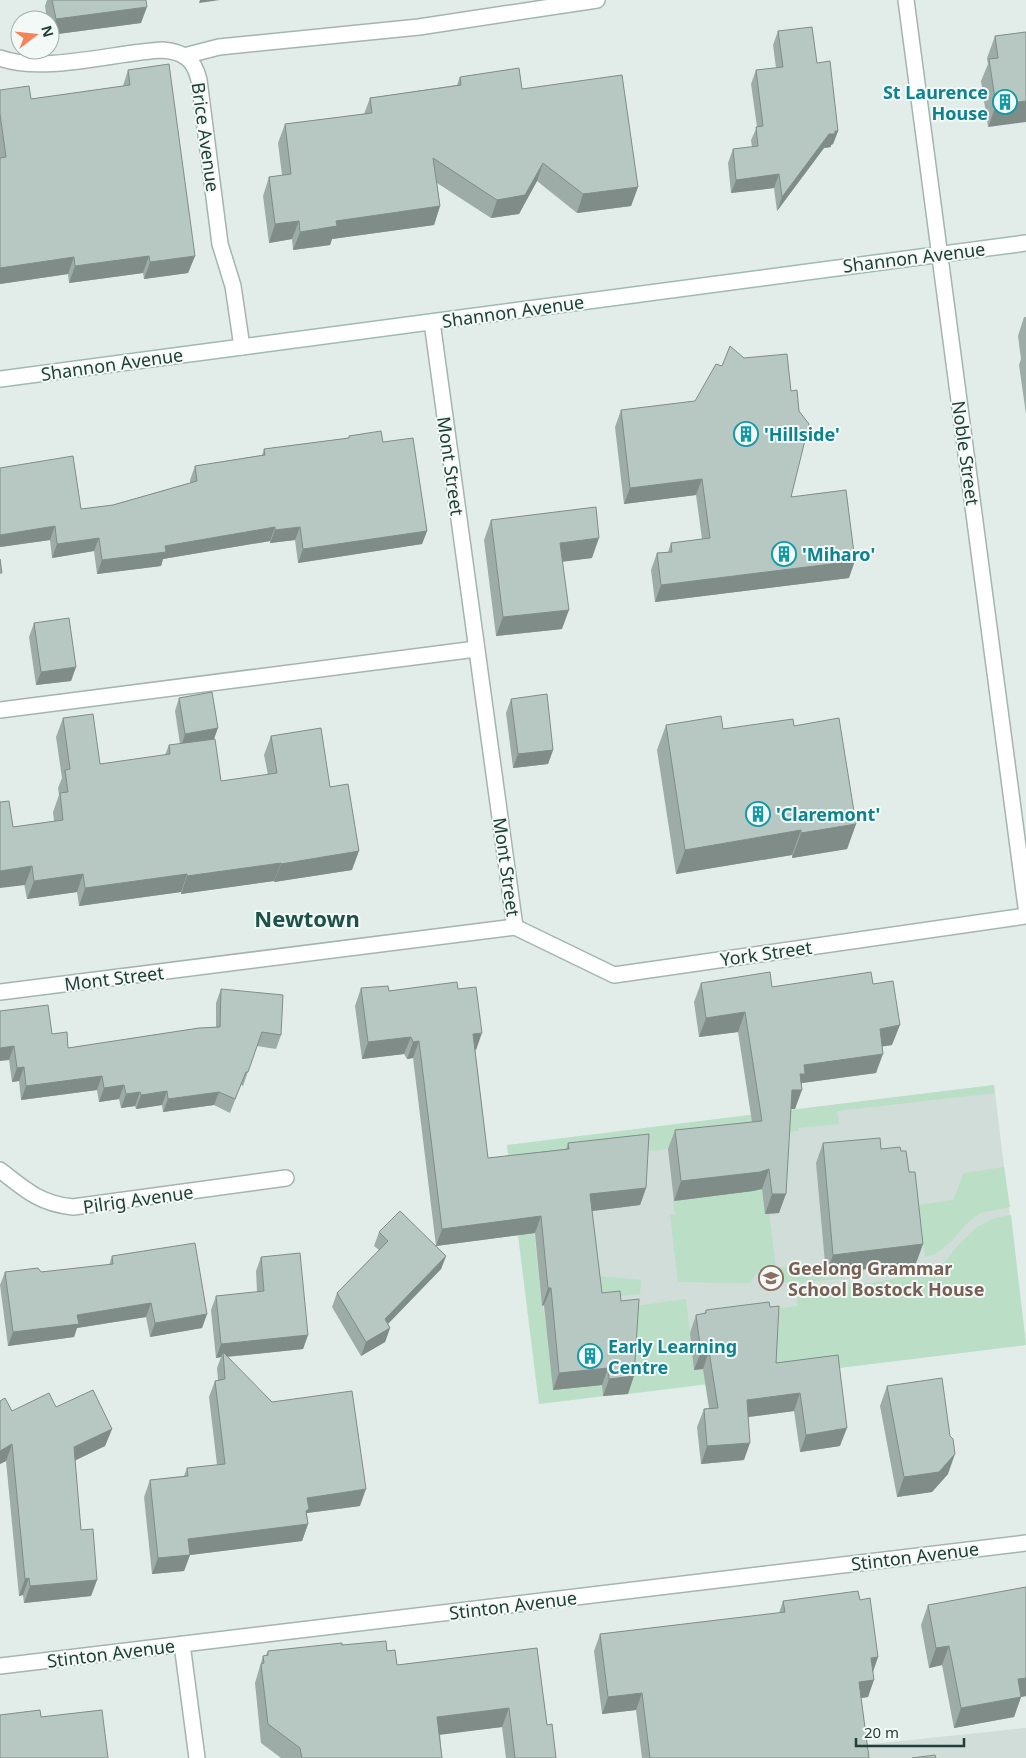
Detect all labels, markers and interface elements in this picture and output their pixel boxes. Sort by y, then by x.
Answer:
north arrow [10,10,60,60]
text: N [37,23,59,39]
place label: St Laurence House [883,80,988,125]
street label: Brice Avenue [186,81,226,193]
building icon: St Laurence House [992,89,1018,115]
street label: Shannon Avenue [841,236,987,278]
street label: Shannon Avenue [440,289,586,333]
street label: Shannon Avenue [39,342,185,386]
street label: Noble Street [947,399,985,507]
street label: Mont Street [432,415,470,518]
building icon: 'Hillside' [733,421,759,447]
place label: 'Hillside' [764,422,840,446]
building icon: 'Miharo' [771,541,797,567]
place label: 'Miharo' [802,542,875,566]
building icon: 'Claremont' [745,801,771,827]
place label: 'Claremont' [776,802,880,826]
street label: Mont Street [488,816,526,919]
district label: Newtown [254,903,360,933]
street label: York Street [719,935,814,971]
street label: Mont Street [63,960,165,996]
street label: Pilrig Avenue [81,1179,195,1219]
place label: Geelong Grammar School Bostock House [788,1256,984,1301]
school or university icon: Geelong Grammar School Bostock House [758,1265,784,1291]
place label: Early Learning Centre [608,1334,737,1379]
building icon: Early Learning Centre [577,1343,603,1369]
street label: Stinton Avenue [850,1536,980,1576]
street label: Stinton Avenue [448,1585,578,1625]
street label: Stinton Avenue [46,1633,176,1673]
scale bar [856,1716,964,1748]
text: 20 m [864,1722,899,1742]

